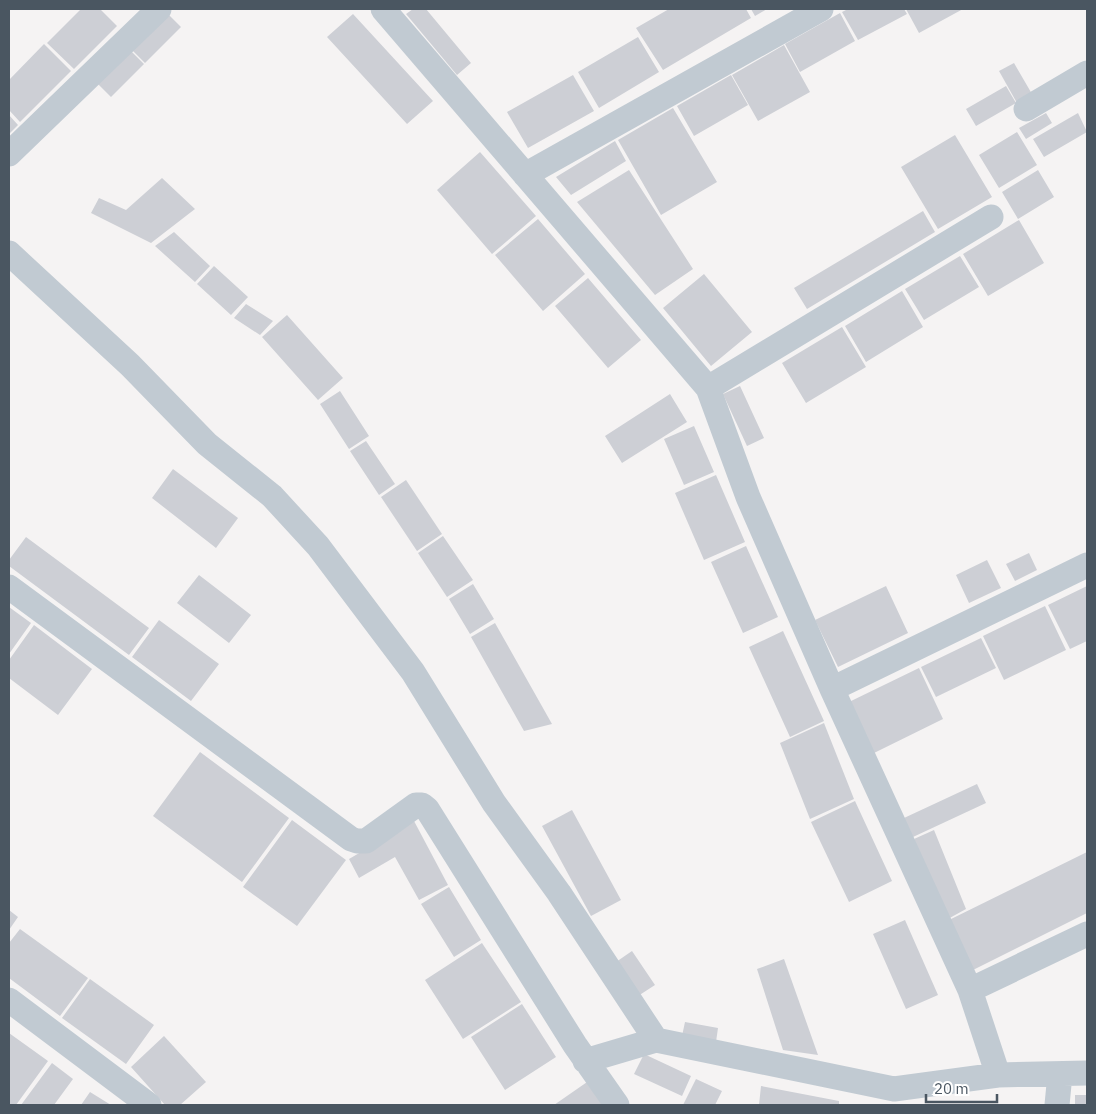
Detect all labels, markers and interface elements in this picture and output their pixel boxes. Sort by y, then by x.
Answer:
scale bar [926,1072,997,1104]
text: 20 m [934,1079,969,1098]

